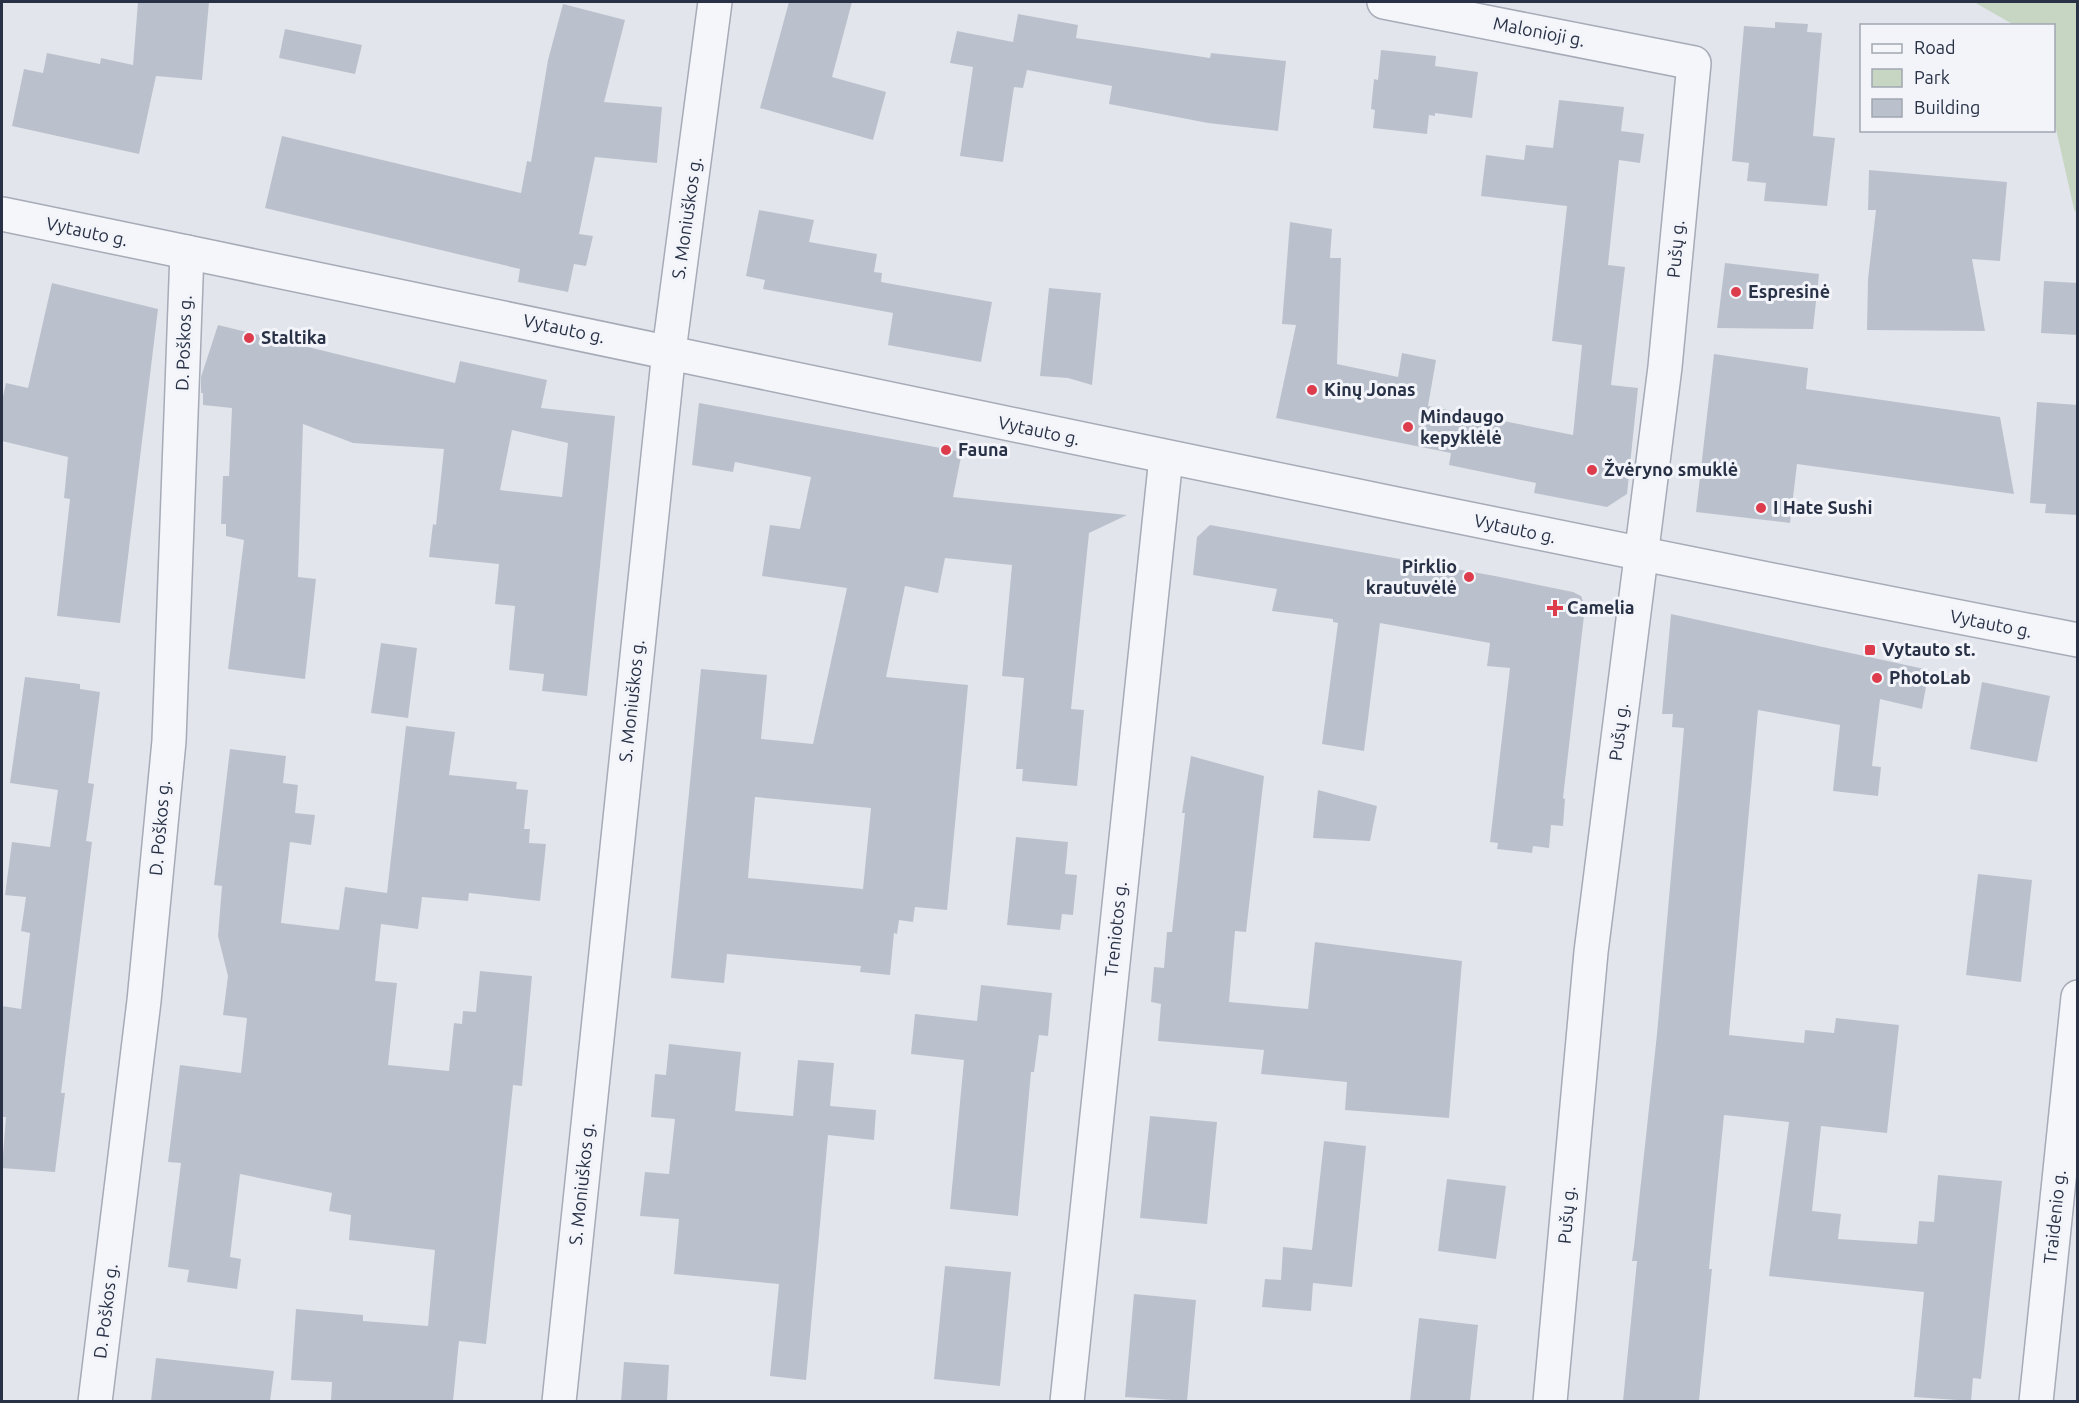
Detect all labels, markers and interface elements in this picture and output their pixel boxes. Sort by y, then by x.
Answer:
street label: Malonioji g. [1492,12,1587,50]
legend [1860,24,2055,132]
text: Road [1914,37,1956,57]
text: Park [1914,67,1950,87]
text: Building [1914,97,1980,117]
street label: S. Moniuškos g. [668,155,704,280]
street label: Vytauto g. [44,213,130,249]
street label: Pušų g. [1663,219,1687,279]
place label: Espresinė [1748,281,1830,301]
marker: Espresinė [1729,285,1743,299]
street label: D. Poškos g. [171,295,195,391]
street label: Vytauto g. [521,310,607,346]
place label: Staltika [261,327,326,347]
marker: Staltika [242,331,256,345]
place label: Kinų Jonas [1324,379,1416,400]
marker: Kinų Jonas [1305,383,1319,397]
place label: Mindaugo kepyklėlė [1420,406,1504,447]
street label: Vytauto g. [996,412,1082,448]
marker: Mindaugo kepyklėlė [1401,420,1415,434]
place label: Fauna [958,439,1008,459]
marker: Fauna [939,443,953,457]
place label: Žvėryno smuklė [1604,458,1738,479]
marker: Žvėryno smuklė [1585,463,1599,477]
place label: I Hate Sushi [1773,497,1872,517]
marker: I Hate Sushi [1754,501,1768,515]
street label: Vytauto g. [1472,510,1558,546]
place label: Pirklio krautuvėlė [1366,556,1457,597]
marker: Pirklio krautuvėlė [1462,570,1476,584]
place label: Camelia [1567,597,1635,617]
marker: Camelia [1548,601,1562,615]
street label: Vytauto g. [1948,605,2034,641]
street label: S. Moniuškos g. [615,639,647,763]
place label: Vytauto st. [1882,639,1976,659]
marker: Vytauto st. [1863,643,1877,657]
place label: PhotoLab [1889,667,1971,687]
marker: PhotoLab [1870,671,1884,685]
street label: Pušų g. [1605,702,1631,762]
street label: D. Poškos g. [145,779,173,876]
street label: Treniotos g. [1100,880,1130,977]
street label: S. Moniuškos g. [565,1122,597,1246]
street label: Traidenio g. [2039,1169,2069,1265]
street label: Pušų g. [1554,1185,1578,1245]
street label: D. Poškos g. [89,1262,121,1360]

